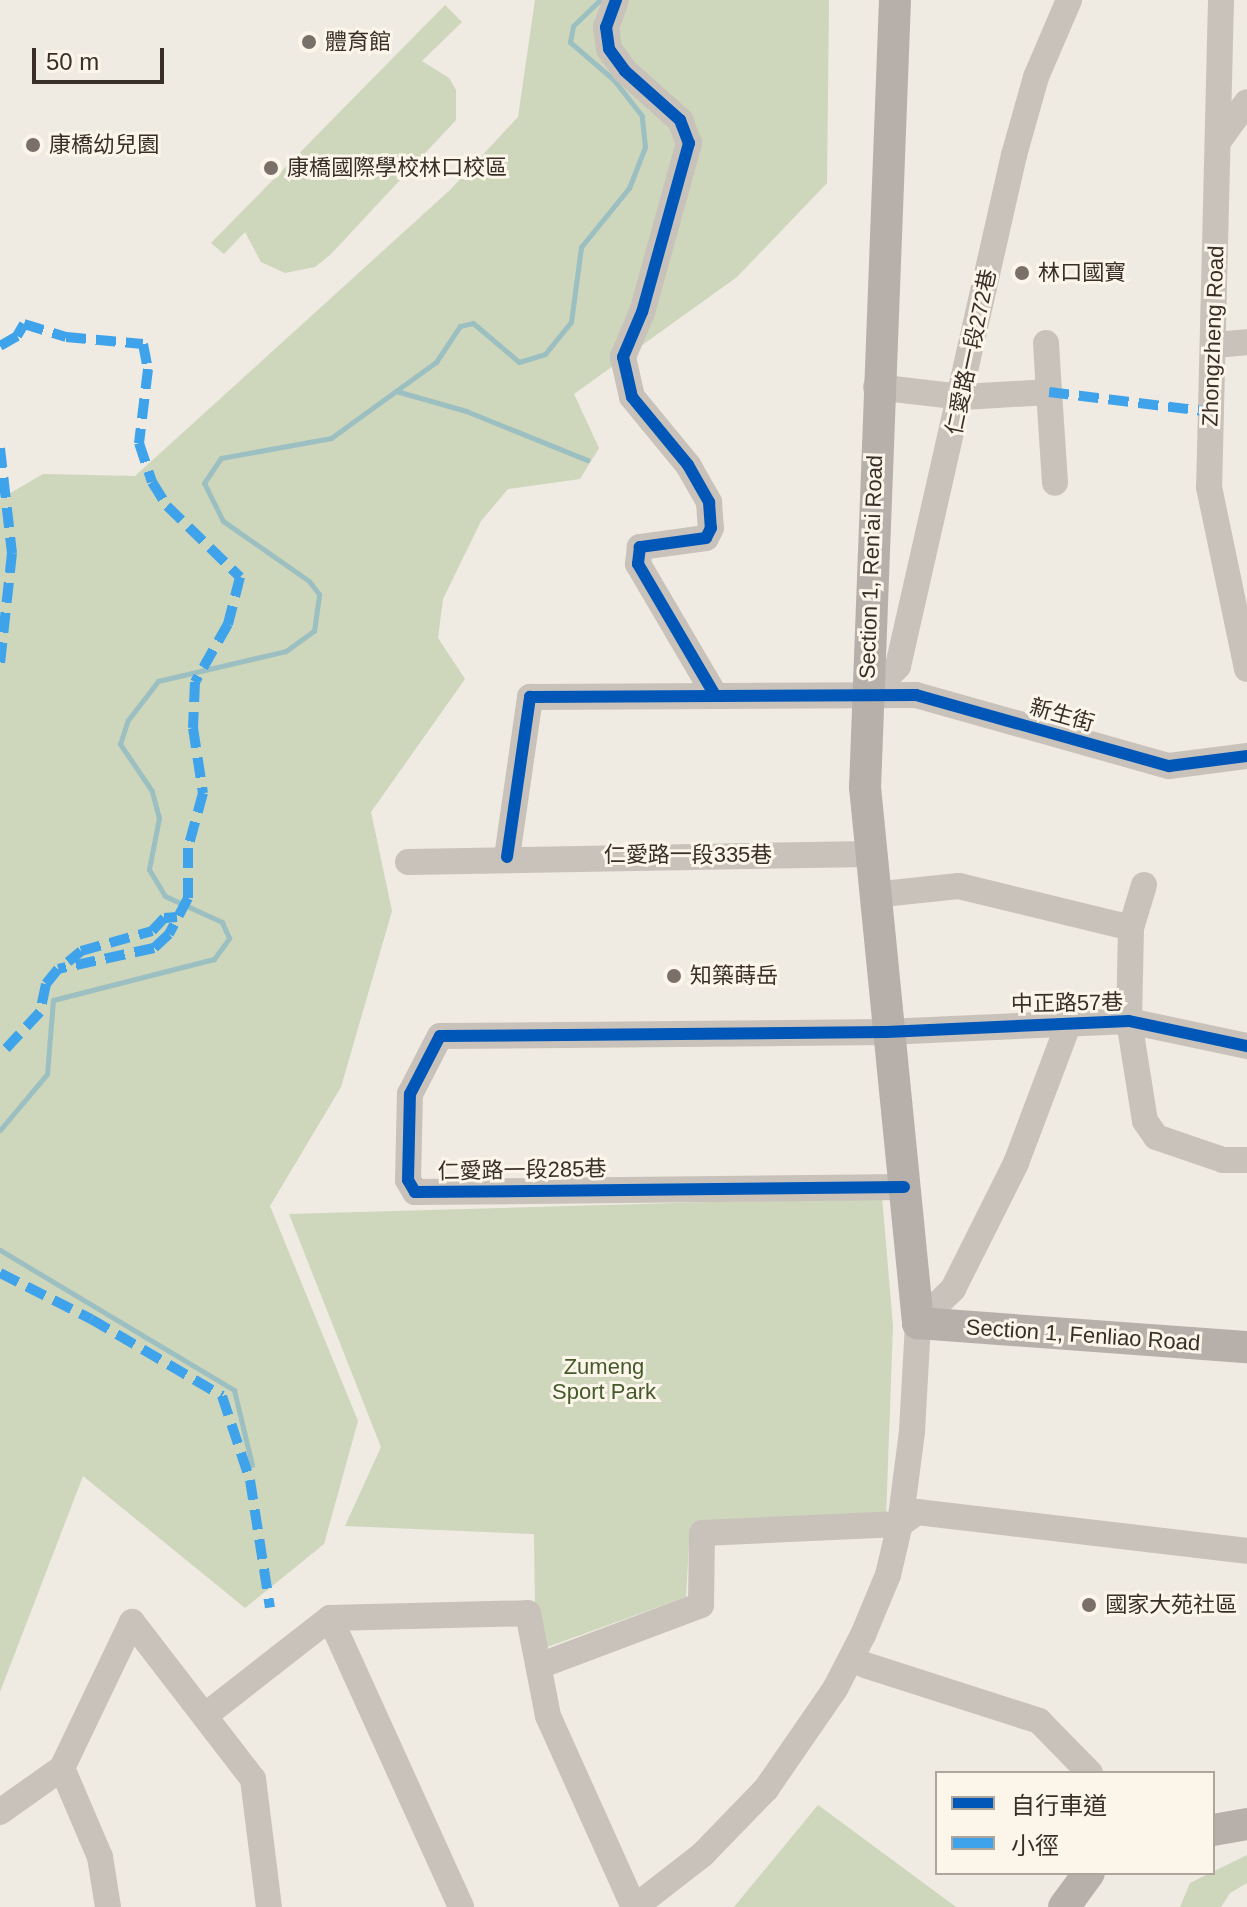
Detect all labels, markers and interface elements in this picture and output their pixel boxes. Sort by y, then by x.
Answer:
place label: 體育館 [325,29,391,55]
scale bar [36,32,168,82]
marker: 體育館 [300,33,318,51]
text: 50 m [46,48,99,75]
place label: 康橋幼兒園 [49,132,159,158]
marker: 康橋幼兒園 [24,136,42,154]
place label: 康橋國際學校林口校區 [287,155,507,181]
marker: 康橋國際學校林口校區 [262,159,280,177]
street label: Zhongzheng Road [1197,245,1229,427]
place label: 林口國寶 [1038,260,1126,286]
marker: 林口國寶 [1013,264,1031,282]
street label: 仁愛路一段272巷 [941,267,1001,437]
street label: Section 1, Ren'ai Road [854,454,888,680]
street label: 新生街 [1027,693,1097,737]
street label: 仁愛路一段335巷 [604,842,772,868]
place label: 知築蒔岳 [690,963,778,989]
marker: 知築蒔岳 [665,967,683,985]
street label: 中正路57巷 [1011,989,1123,1017]
street label: 仁愛路一段285巷 [437,1155,607,1185]
street label: Section 1, Fenliao Road [965,1314,1201,1356]
park label: Zumeng Sport Park [552,1353,656,1404]
place label: 國家大苑社區 [1105,1592,1237,1618]
marker: 國家大苑社區 [1080,1596,1098,1614]
legend [935,1771,1215,1875]
text: 自行車道 [1011,1792,1107,1819]
text: 小徑 [1011,1832,1059,1859]

